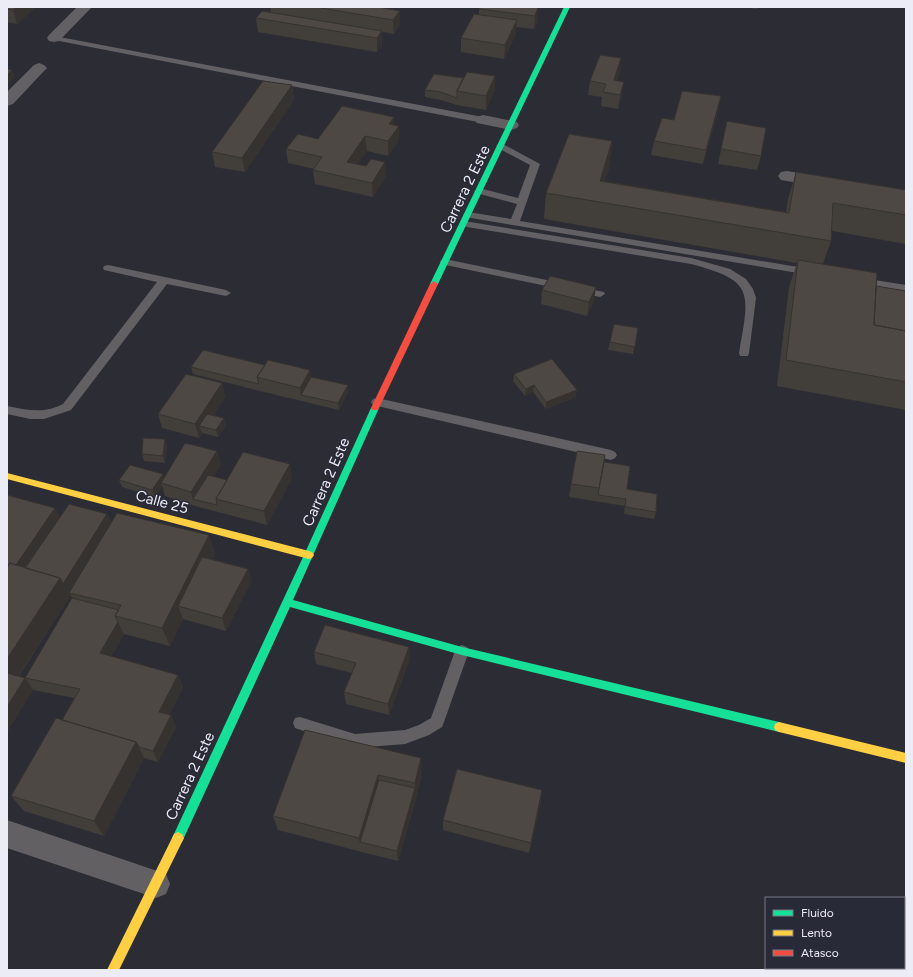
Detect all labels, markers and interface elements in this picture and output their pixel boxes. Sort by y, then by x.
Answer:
street label: Carrera 2 Este [436,142,494,236]
street label: Carrera 2 Este [298,435,354,529]
street label: Calle 25 [134,486,190,518]
street label: Carrera 2 Este [162,729,218,823]
legend [765,897,905,969]
text: Fluido [801,906,834,920]
text: Lento [801,926,832,940]
text: Atasco [801,946,839,960]

